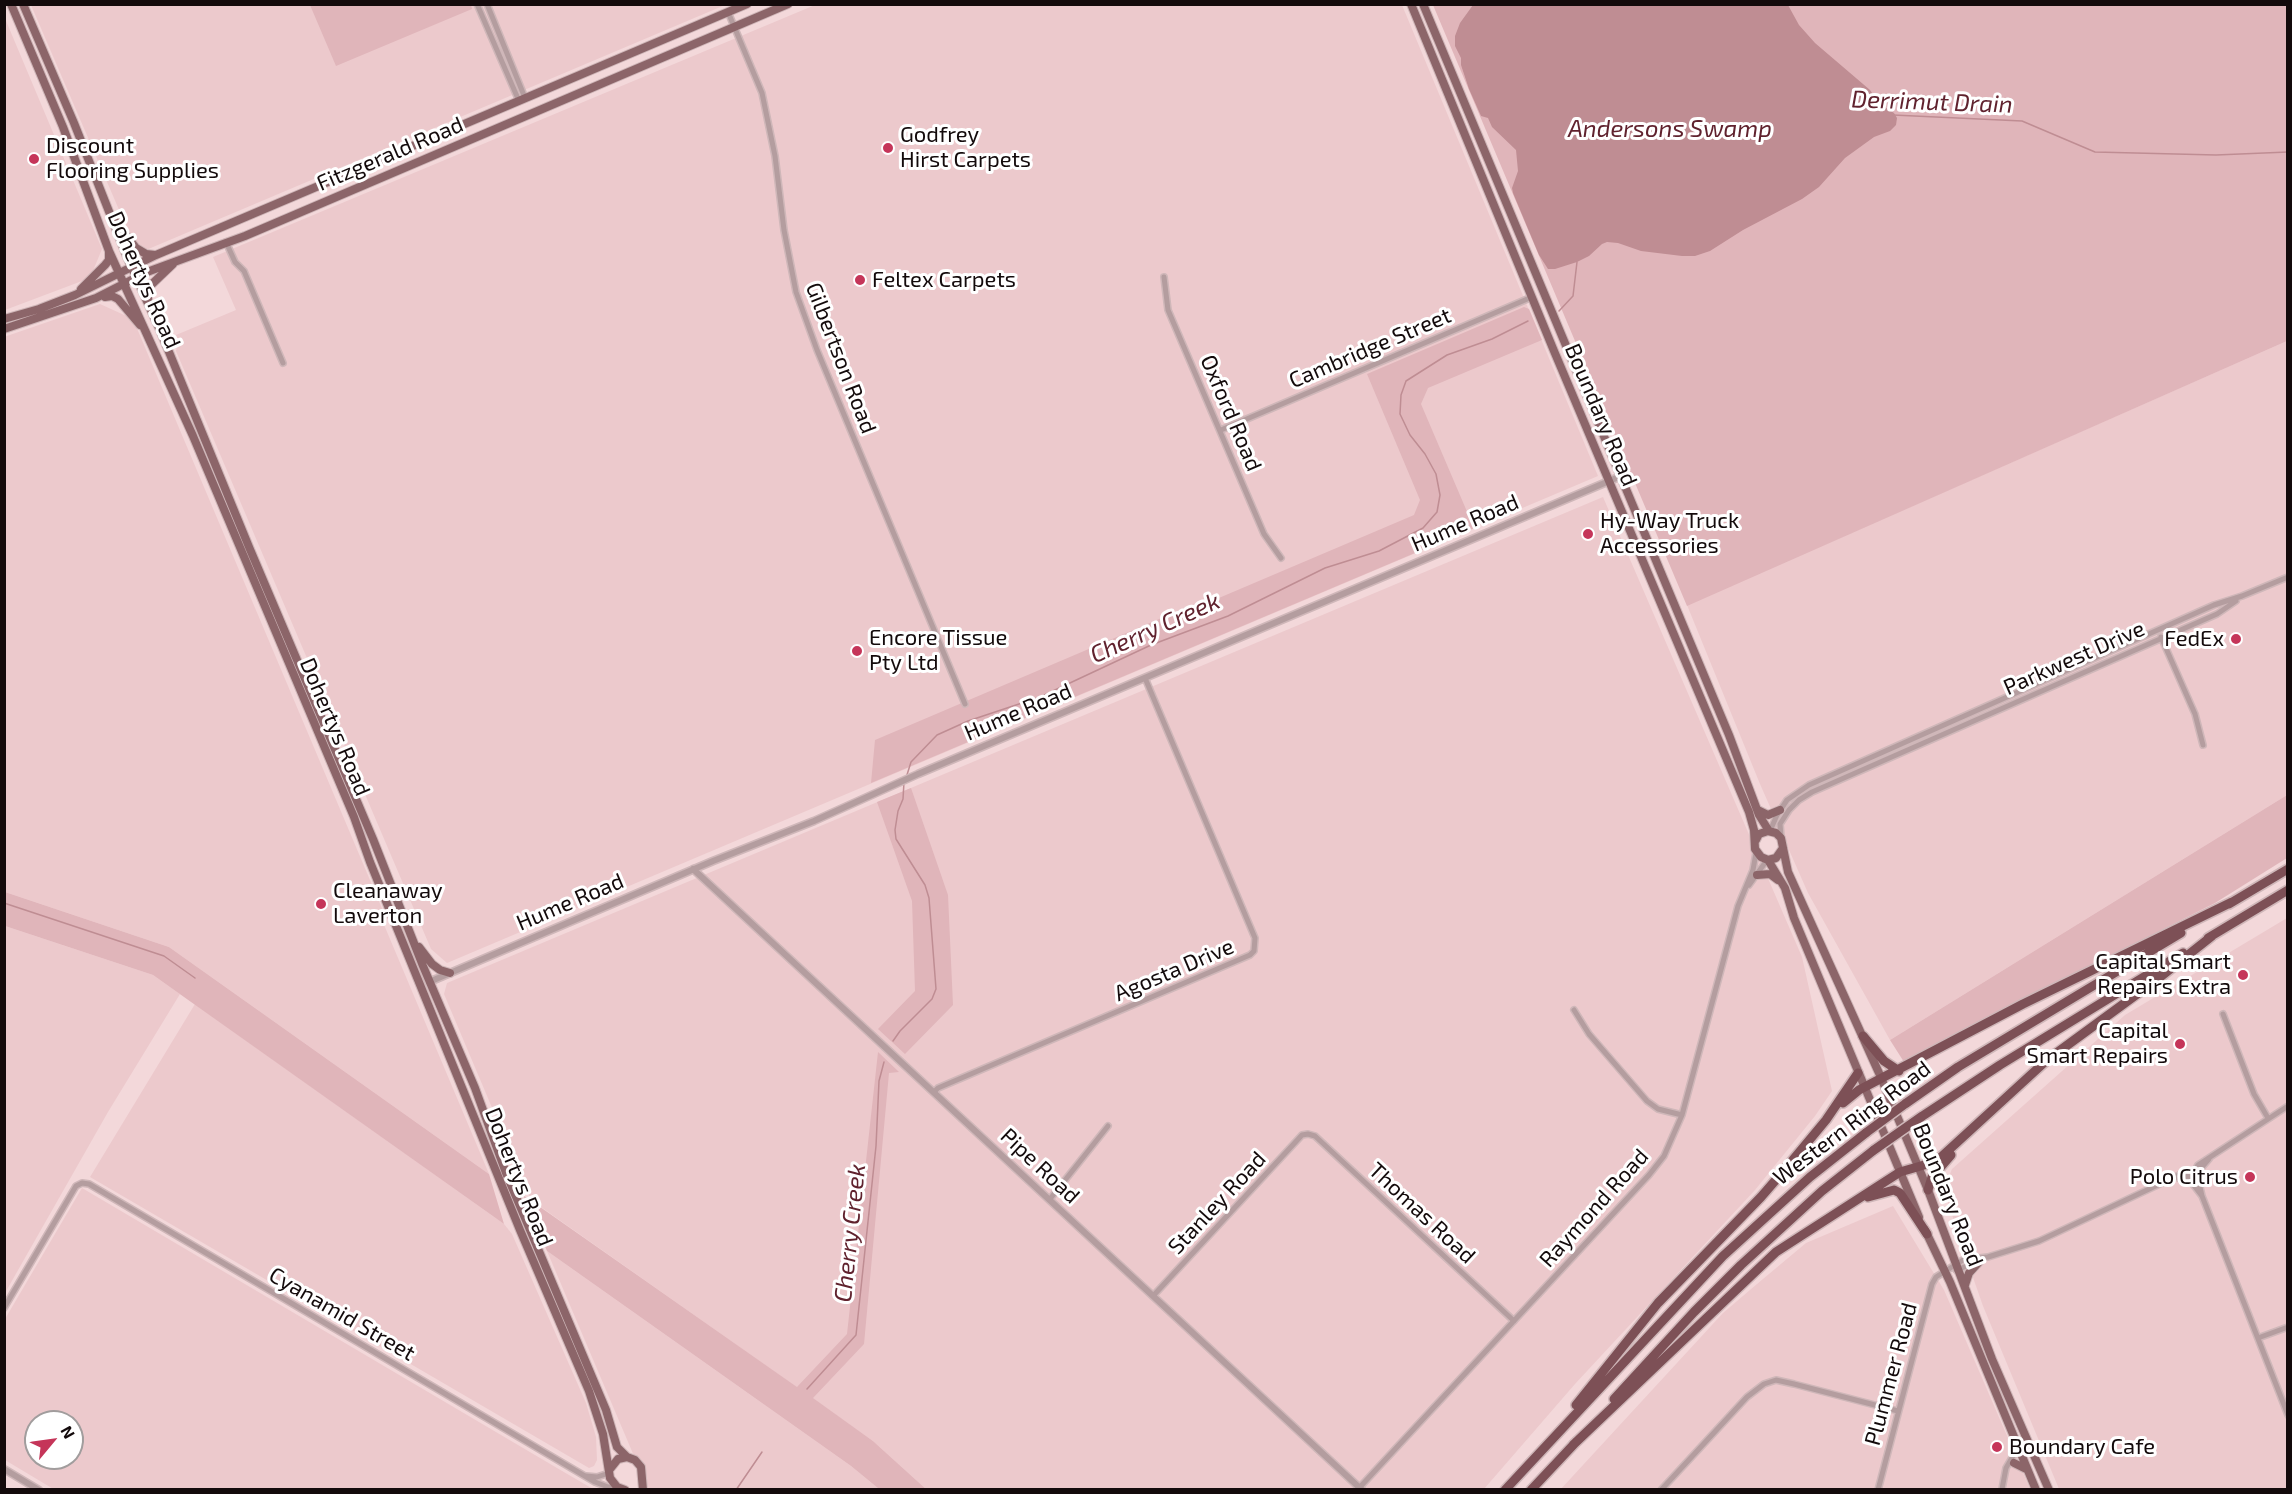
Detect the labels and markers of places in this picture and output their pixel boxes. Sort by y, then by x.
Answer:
place label: Godfrey Hirst Carpets [900,122,1031,174]
place label: Discount Flooring Supplies [46,133,219,184]
marker: Godfrey Hirst Carpets [881,141,895,155]
marker: Discount Flooring Supplies [27,152,41,166]
place label: Feltex Carpets [872,267,1016,293]
marker: Feltex Carpets [853,273,867,287]
place label: Hy-Way Truck Accessories [1600,508,1739,560]
marker: Hy-Way Truck Accessories [1581,527,1595,541]
place label: Encore Tissue Pty Ltd [869,625,1007,676]
place label: FedEx [2164,626,2224,652]
marker: FedEx [2229,632,2243,646]
marker: Encore Tissue Pty Ltd [850,644,864,658]
place label: Cleanaway Laverton [333,878,443,930]
marker: Cleanaway Laverton [314,897,328,911]
place label: Capital Smart Repairs Extra [2095,949,2231,1000]
marker: Capital Smart Repairs Extra [2236,968,2250,982]
place label: Capital Smart Repairs [2027,1018,2168,1070]
marker: Capital Smart Repairs [2173,1037,2187,1051]
place label: Polo Citrus [2130,1164,2238,1190]
marker: Polo Citrus [2243,1170,2257,1184]
place label: Boundary Cafe [2009,1434,2155,1460]
marker: Boundary Cafe [1990,1440,2004,1454]

